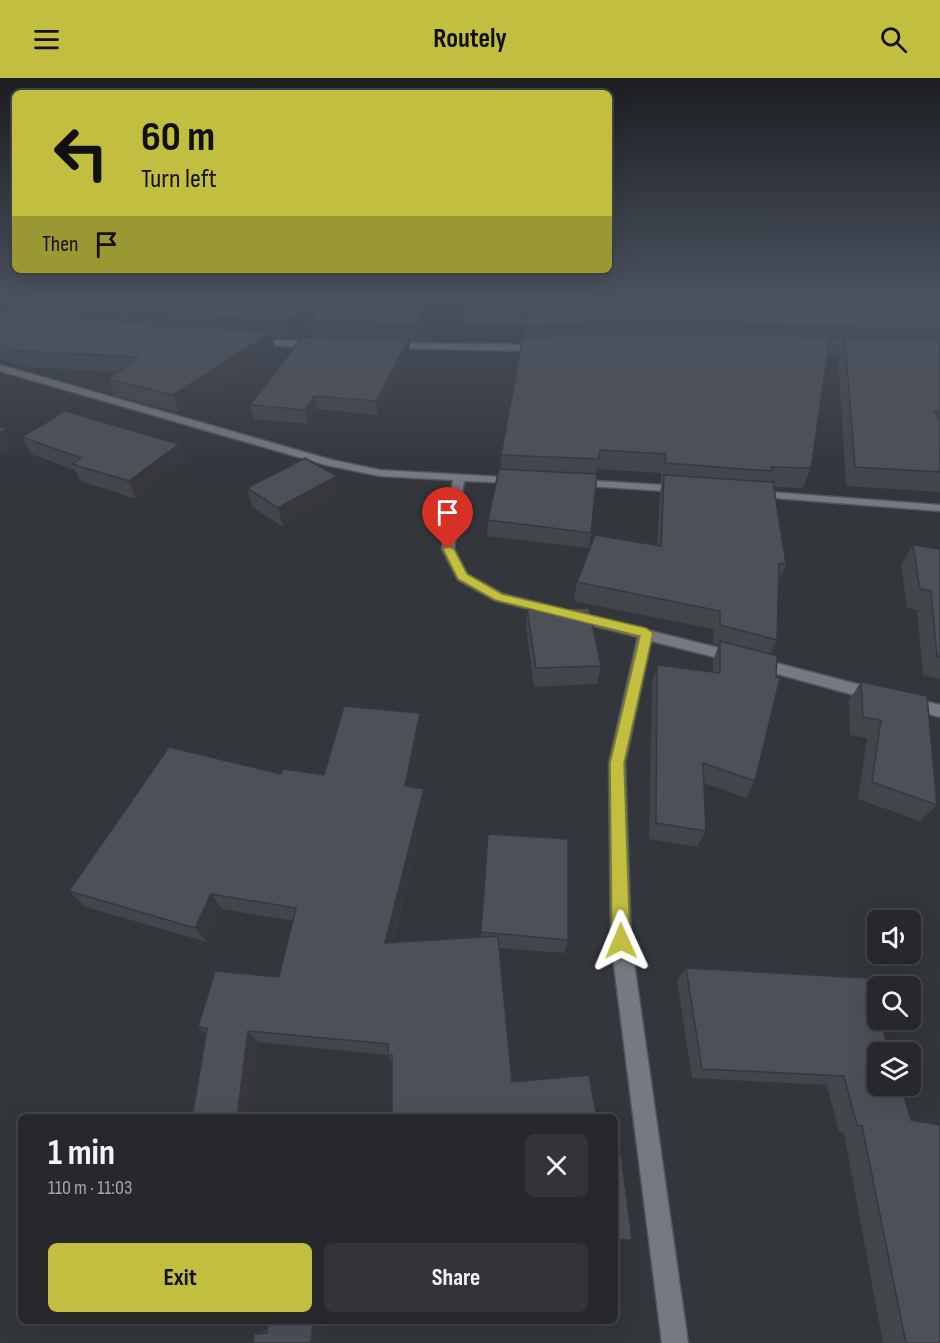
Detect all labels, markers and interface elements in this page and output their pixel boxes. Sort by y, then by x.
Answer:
icon: menu [30,23,63,56]
text: Routely [433,23,507,55]
icon: search [877,23,910,56]
text: 60 m [141,112,215,163]
icon: left [42,114,120,192]
text: Turn left [141,163,217,195]
icon: arrive [90,228,123,261]
text: Then [42,231,78,258]
pin [422,487,473,549]
icon: arrive [431,496,464,529]
position arrow [589,909,653,973]
map controls [867,910,921,1096]
button: sound [867,910,921,964]
button: search [867,976,921,1030]
button: layers [867,1042,921,1096]
text: 1 min [48,1132,115,1175]
button: close [525,1134,588,1197]
text: 110 m · 11:03 [48,1176,132,1200]
button: Exit [48,1243,312,1312]
button: Share [324,1243,588,1312]

